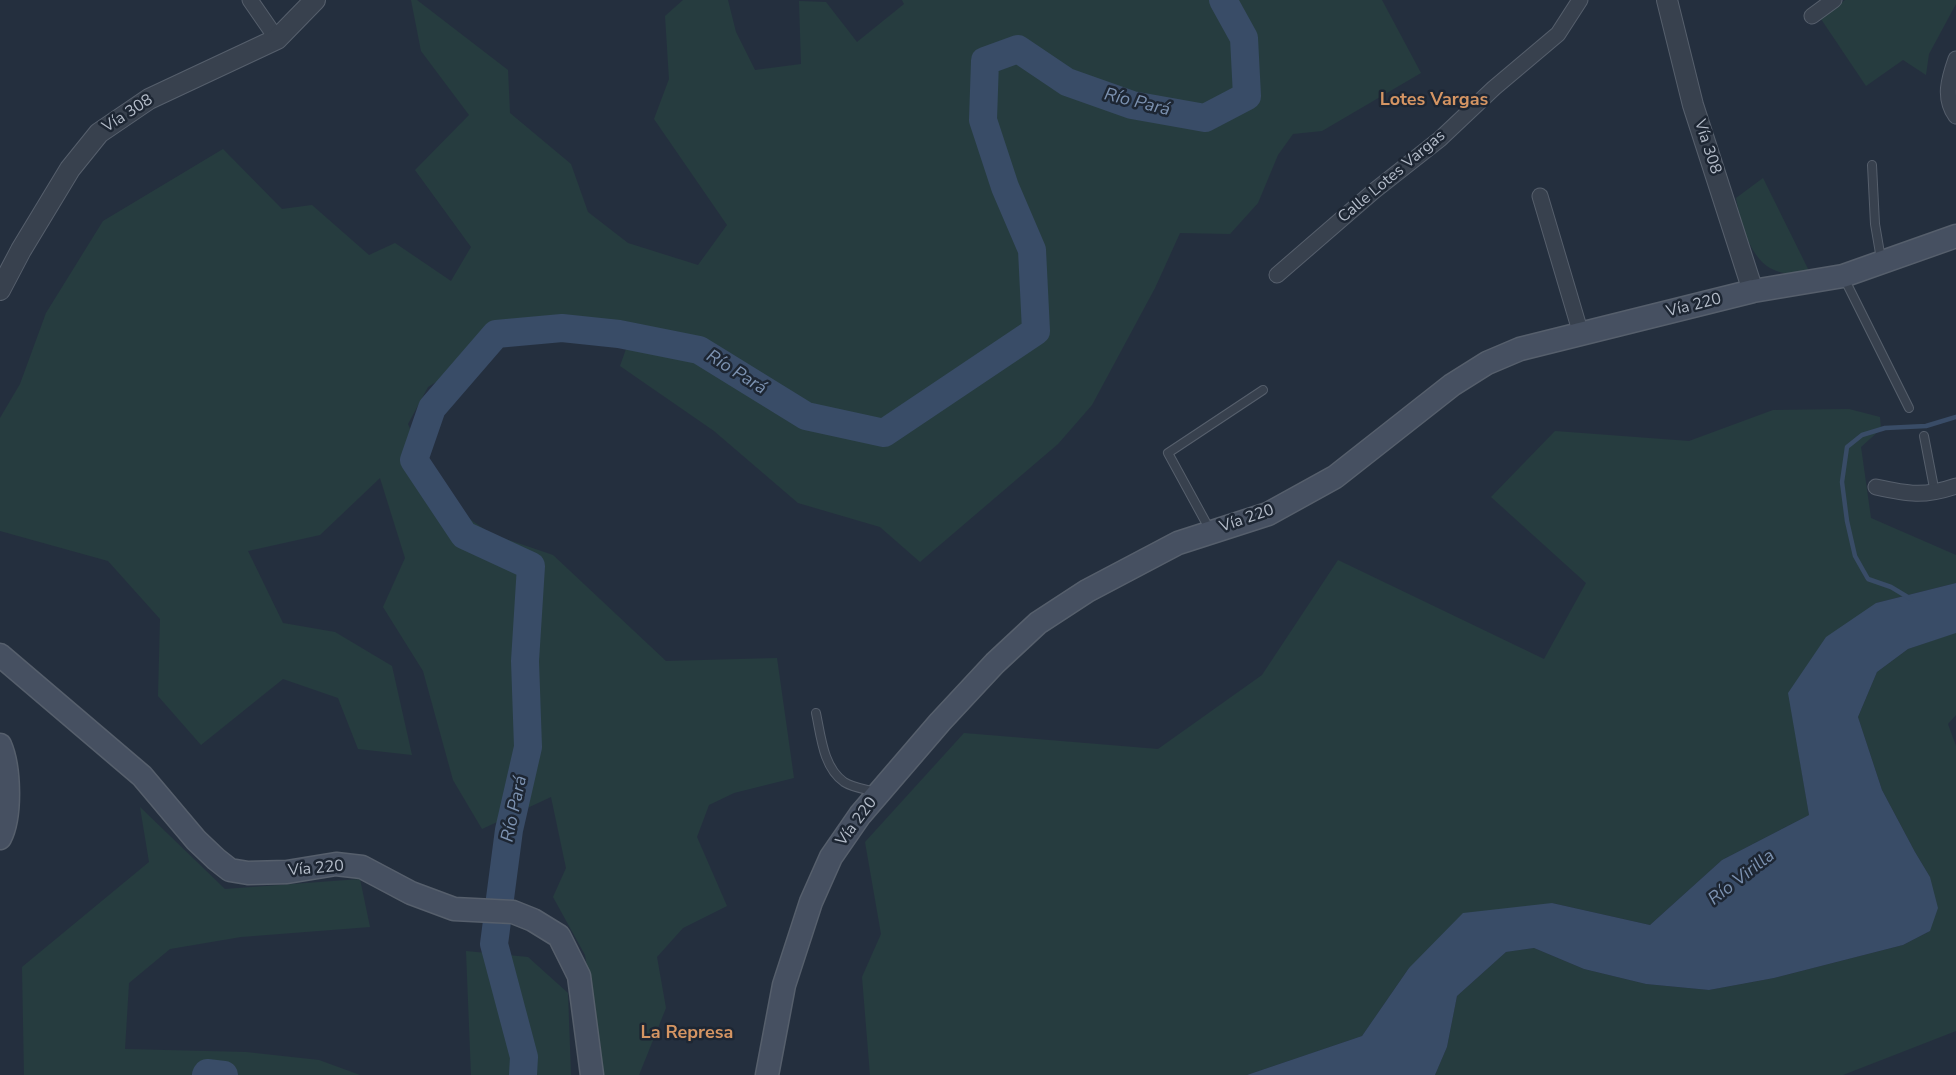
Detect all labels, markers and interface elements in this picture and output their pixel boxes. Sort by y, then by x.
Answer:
water label: Río Pará [1102,84,1172,122]
district label: Lotes Vargas [1380,90,1488,112]
street label: Vía 308 [99,91,157,137]
street label: Vía 308 [1689,117,1725,177]
street label: Calle Lotes Vargas [1334,127,1450,227]
street label: Vía 220 [1664,290,1724,322]
water label: Río Pará [702,346,770,400]
street label: Vía 220 [1217,501,1277,537]
water label: Río Pará [497,774,533,844]
street label: Vía 220 [832,794,882,850]
water label: Río Virilla [1705,845,1779,911]
street label: Vía 220 [287,857,345,881]
district label: La Represa [641,1023,733,1045]

